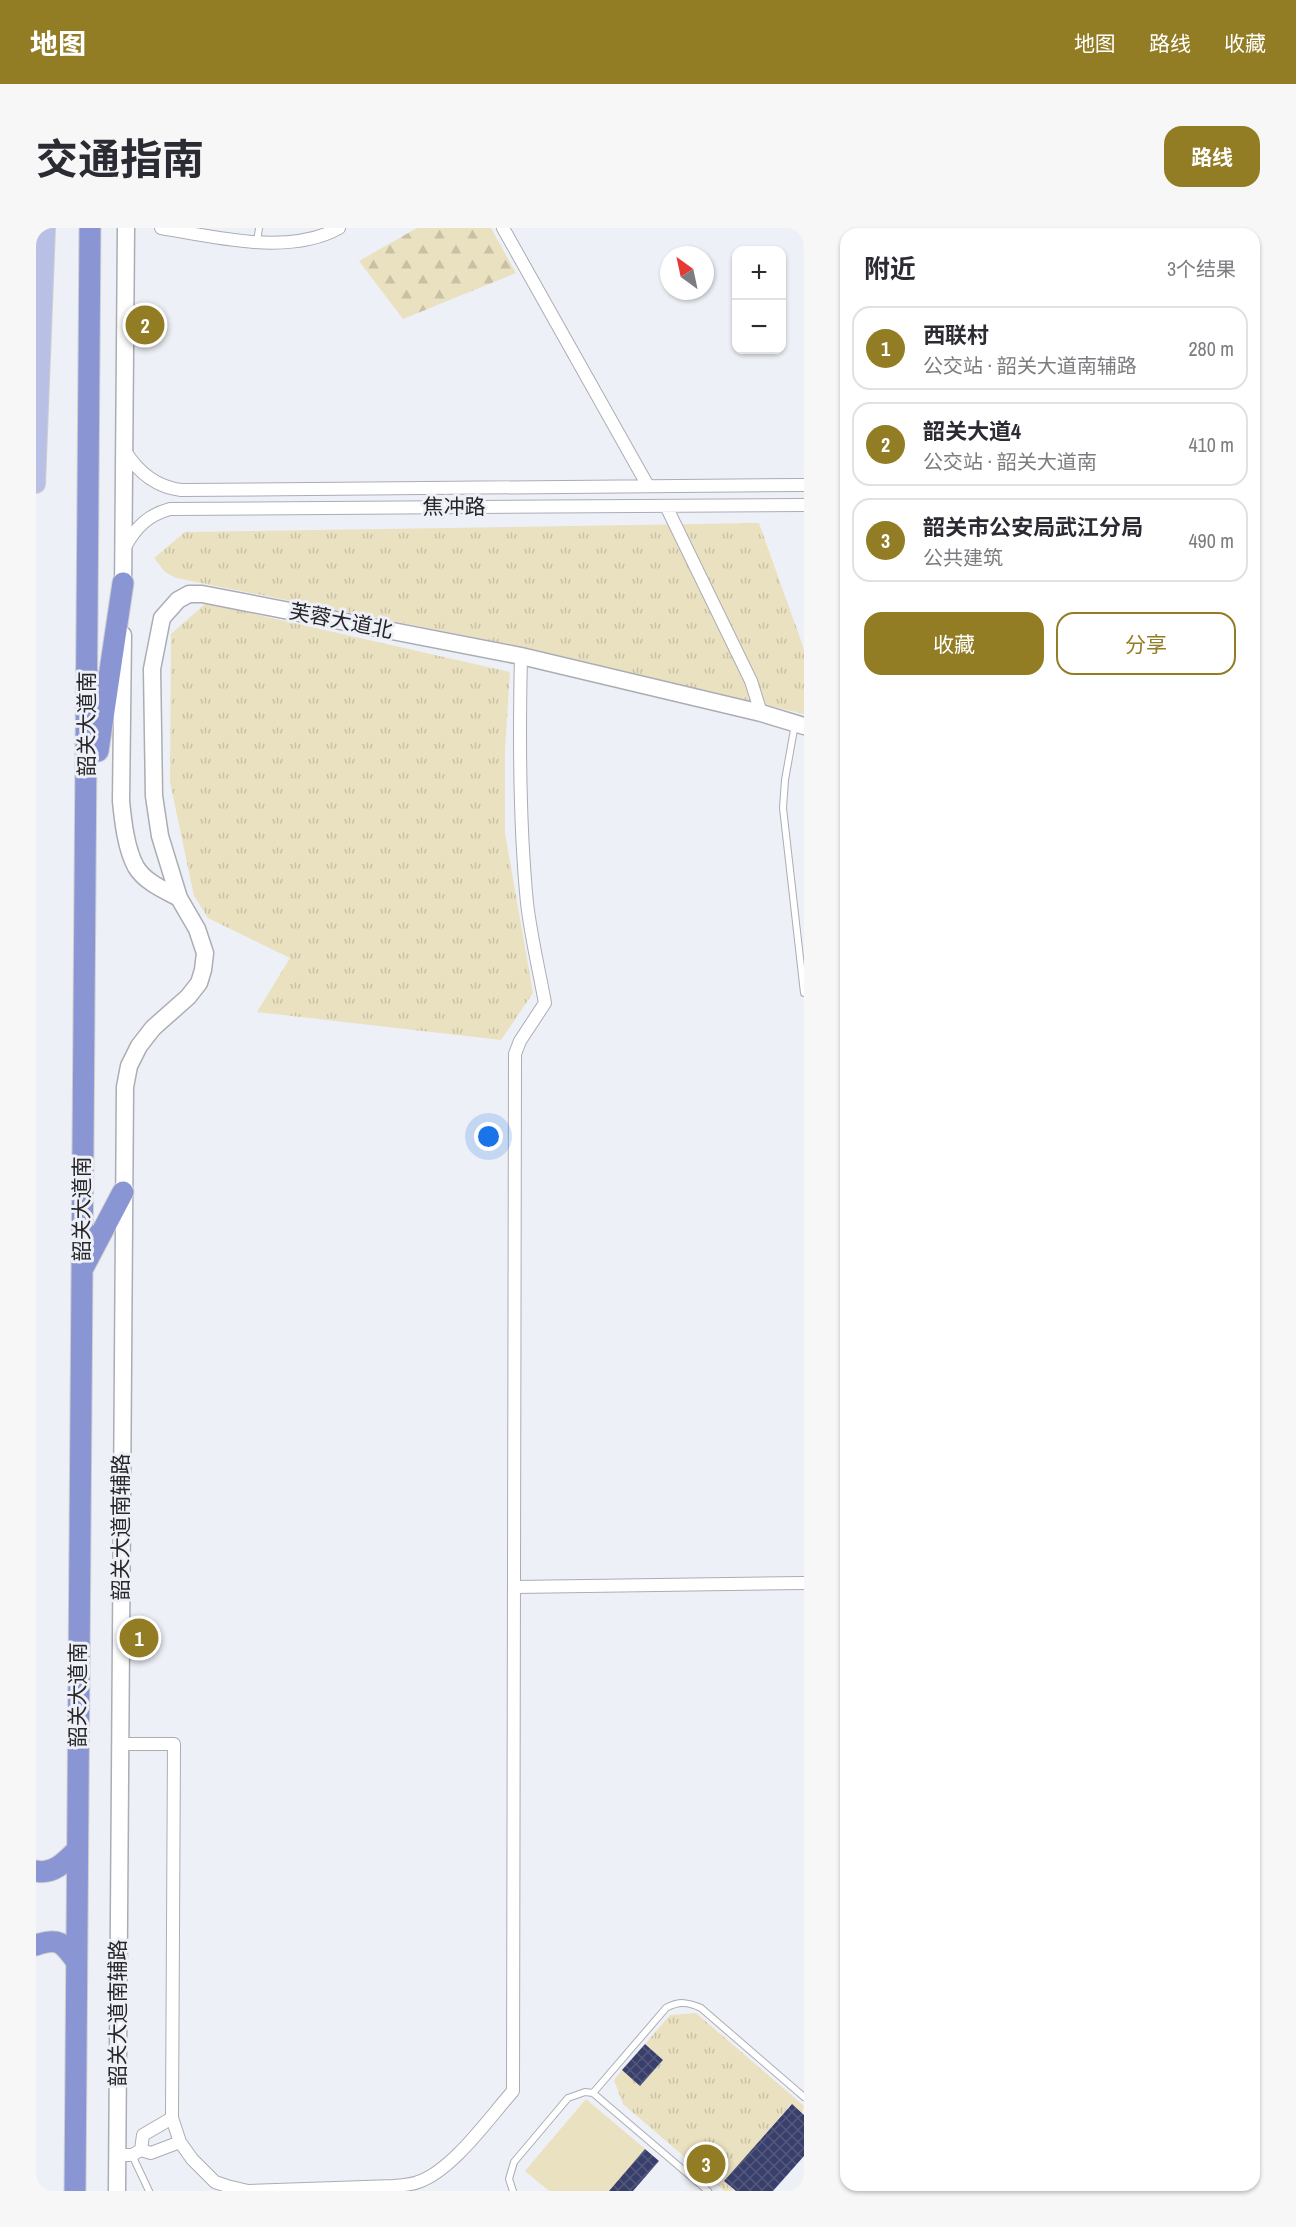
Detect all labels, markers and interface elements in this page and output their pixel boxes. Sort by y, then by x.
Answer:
text: 地图 [30,25,86,63]
text: 地图 [1074,29,1116,58]
text: 路线 [1149,29,1191,58]
text: 收藏 [1224,29,1266,58]
button: 路线 [1164,126,1260,187]
text: 交通指南 [36,131,204,187]
north arrow [660,246,714,300]
map controls [732,246,786,354]
button: + [732,246,786,300]
text: 附近 [864,251,916,286]
text: 3个结果 [1167,255,1236,282]
button: − [732,300,786,354]
pin: 2 [126,302,164,348]
text: 西联村 [923,320,989,350]
text: 1 [881,335,890,362]
text: 280 m [1188,335,1234,362]
text: 公交站 · 韶关大道南辅路 [923,352,1137,379]
text: 韶关大道4 [923,416,1021,446]
text: 2 [881,431,890,458]
text: 410 m [1188,431,1234,458]
text: 公交站 · 韶关大道南 [923,448,1097,475]
street label: 焦冲路 [423,492,486,521]
text: 韶关市公安局武江分局 [923,512,1143,542]
text: 3 [881,527,890,554]
text: 490 m [1188,527,1234,554]
text: 公共建筑 [923,544,1003,571]
street label: 芙蓉大道北 [287,596,395,645]
button: 收藏 [864,612,1044,675]
button: 分享 [1056,612,1236,675]
street label: 韶关大道南 [72,672,101,777]
your location [474,1122,503,1151]
street label: 韶关大道南 [67,1157,96,1262]
street label: 韶关大道南辅路 [106,1454,135,1601]
pin: 1 [120,1616,158,1660]
street label: 韶关大道南 [63,1643,92,1748]
street label: 韶关大道南辅路 [103,1940,132,2087]
pin: 3 [686,2142,726,2186]

